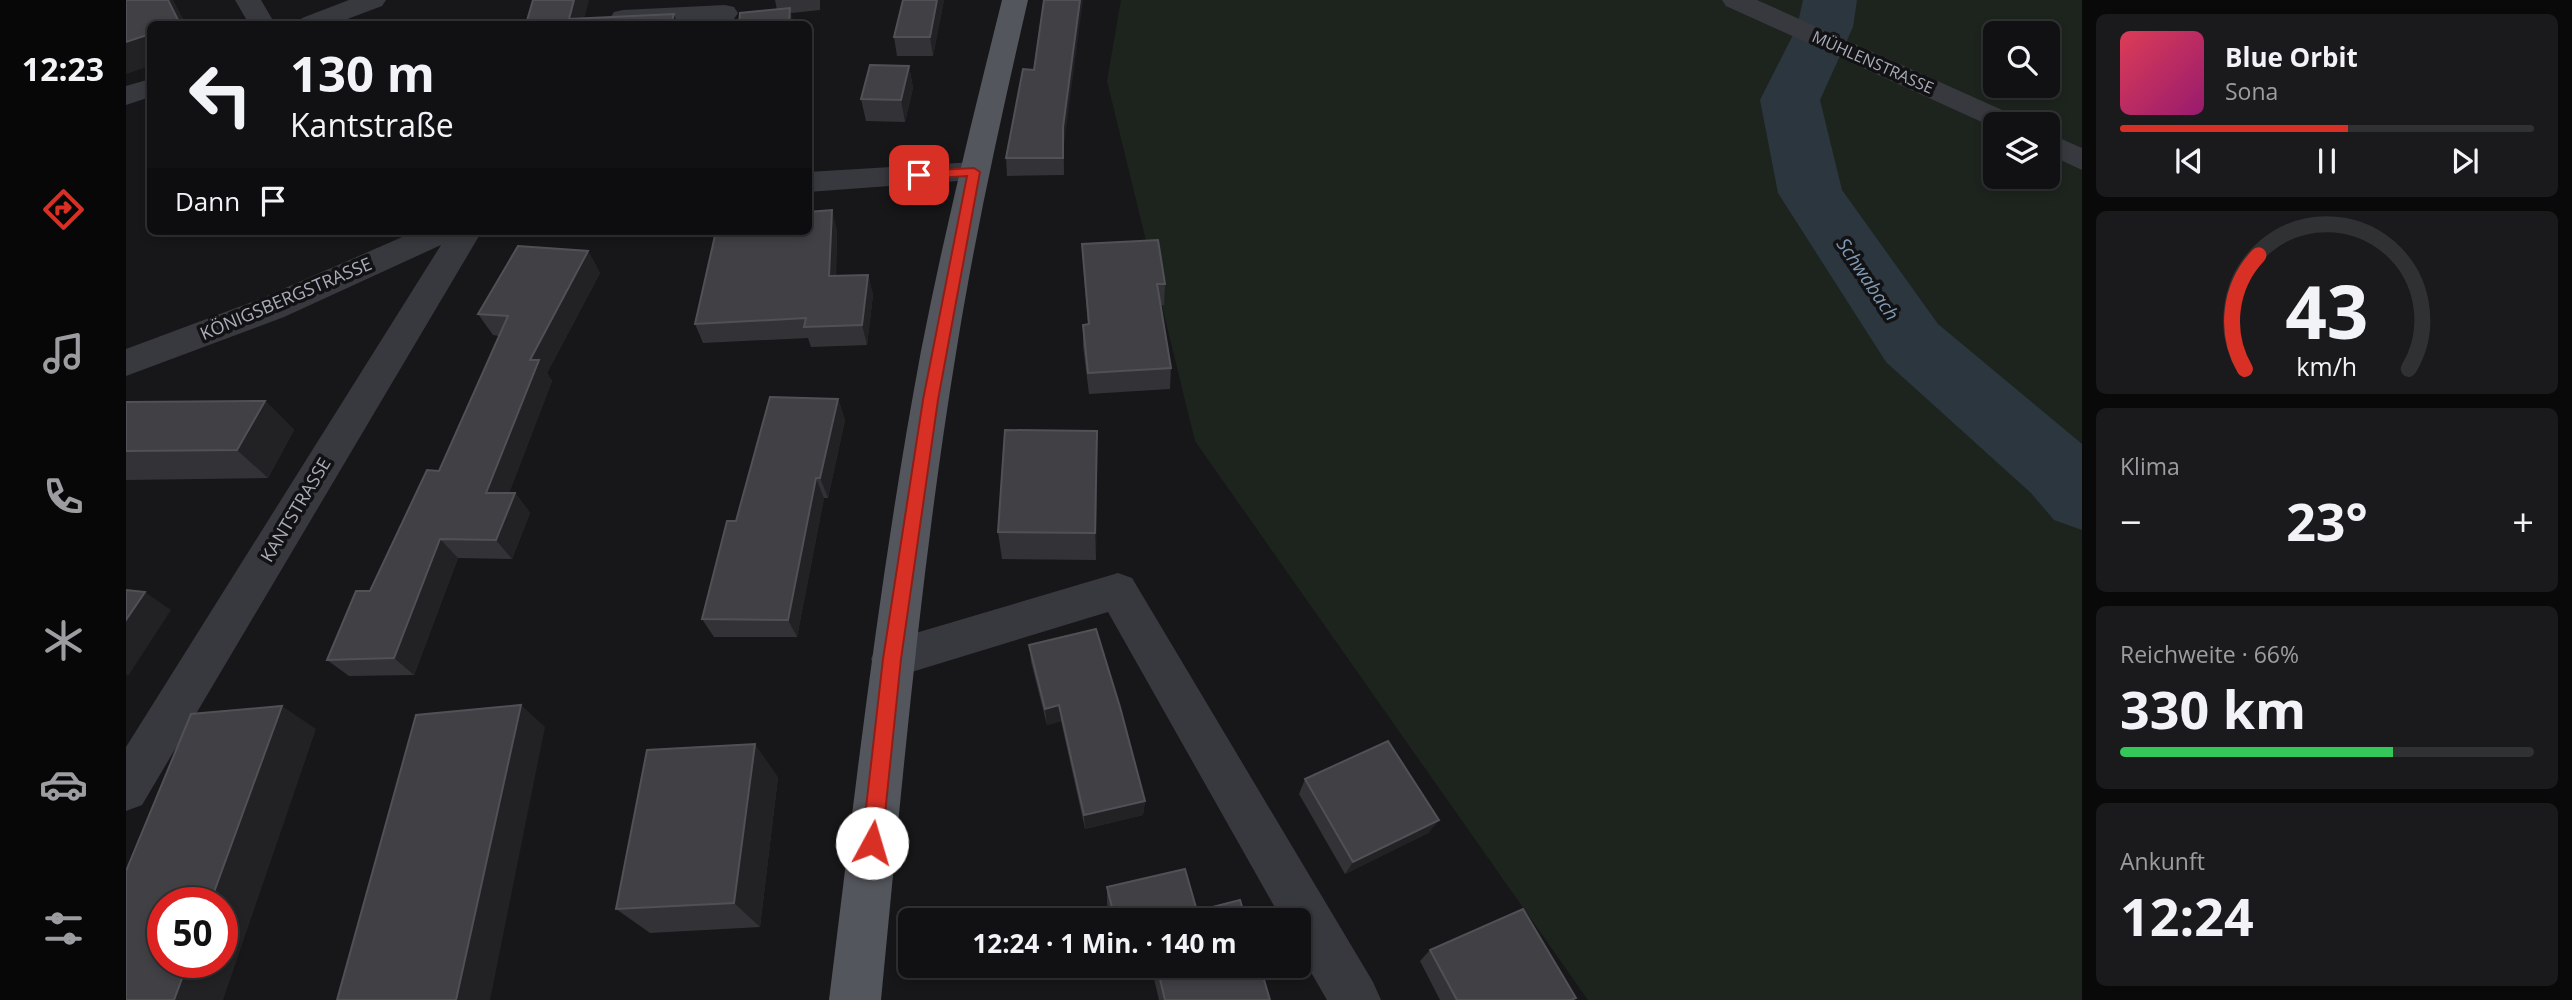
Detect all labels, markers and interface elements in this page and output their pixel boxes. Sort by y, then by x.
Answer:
map controls [1983,21,2060,189]
button: search [1983,21,2060,98]
street label: MÜHLENSTRASSE [1809,25,1937,99]
text: Blue Orbit [2225,39,2358,75]
text: 130 m [290,40,435,106]
text: 12:23 [22,47,104,90]
icon: left [175,49,266,140]
text: Sona [2225,75,2278,107]
text: Kantstraße [290,103,454,146]
button: layers [1983,112,2060,189]
icon: previous [2170,142,2208,180]
icon: pause [2308,142,2346,180]
icon: next [2446,142,2484,180]
pin [889,145,949,205]
icon: arrive [900,156,938,194]
icon: arrive [254,182,292,220]
text: Dann [175,183,240,219]
icon: directions [39,185,88,234]
water label: Schwabach [1831,232,1905,326]
street label: KÖNIGSBERGSTRASSE [196,251,375,345]
text: 43 [2285,261,2369,360]
icon: music [39,329,88,378]
text: km/h [2297,349,2357,383]
text: Klima [2120,450,2180,482]
street label: KANTSTRASSE [254,453,336,566]
icon: phone [39,472,88,521]
text: 23° [2286,485,2368,556]
text: − [2120,495,2142,547]
text: + [2512,495,2534,547]
icon: climate [39,616,88,665]
text: Reichweite · 66% [2120,638,2299,670]
text: 330 km [2120,673,2306,744]
icon: car [39,760,88,809]
position arrow [835,806,909,880]
text: Ankunft [2120,845,2205,877]
text: 12:24 [2120,880,2254,951]
speed limit sign: 50 [147,887,238,978]
icon: filters [39,904,88,953]
text: 12:24 · 1 Min. · 140 m [972,925,1237,961]

